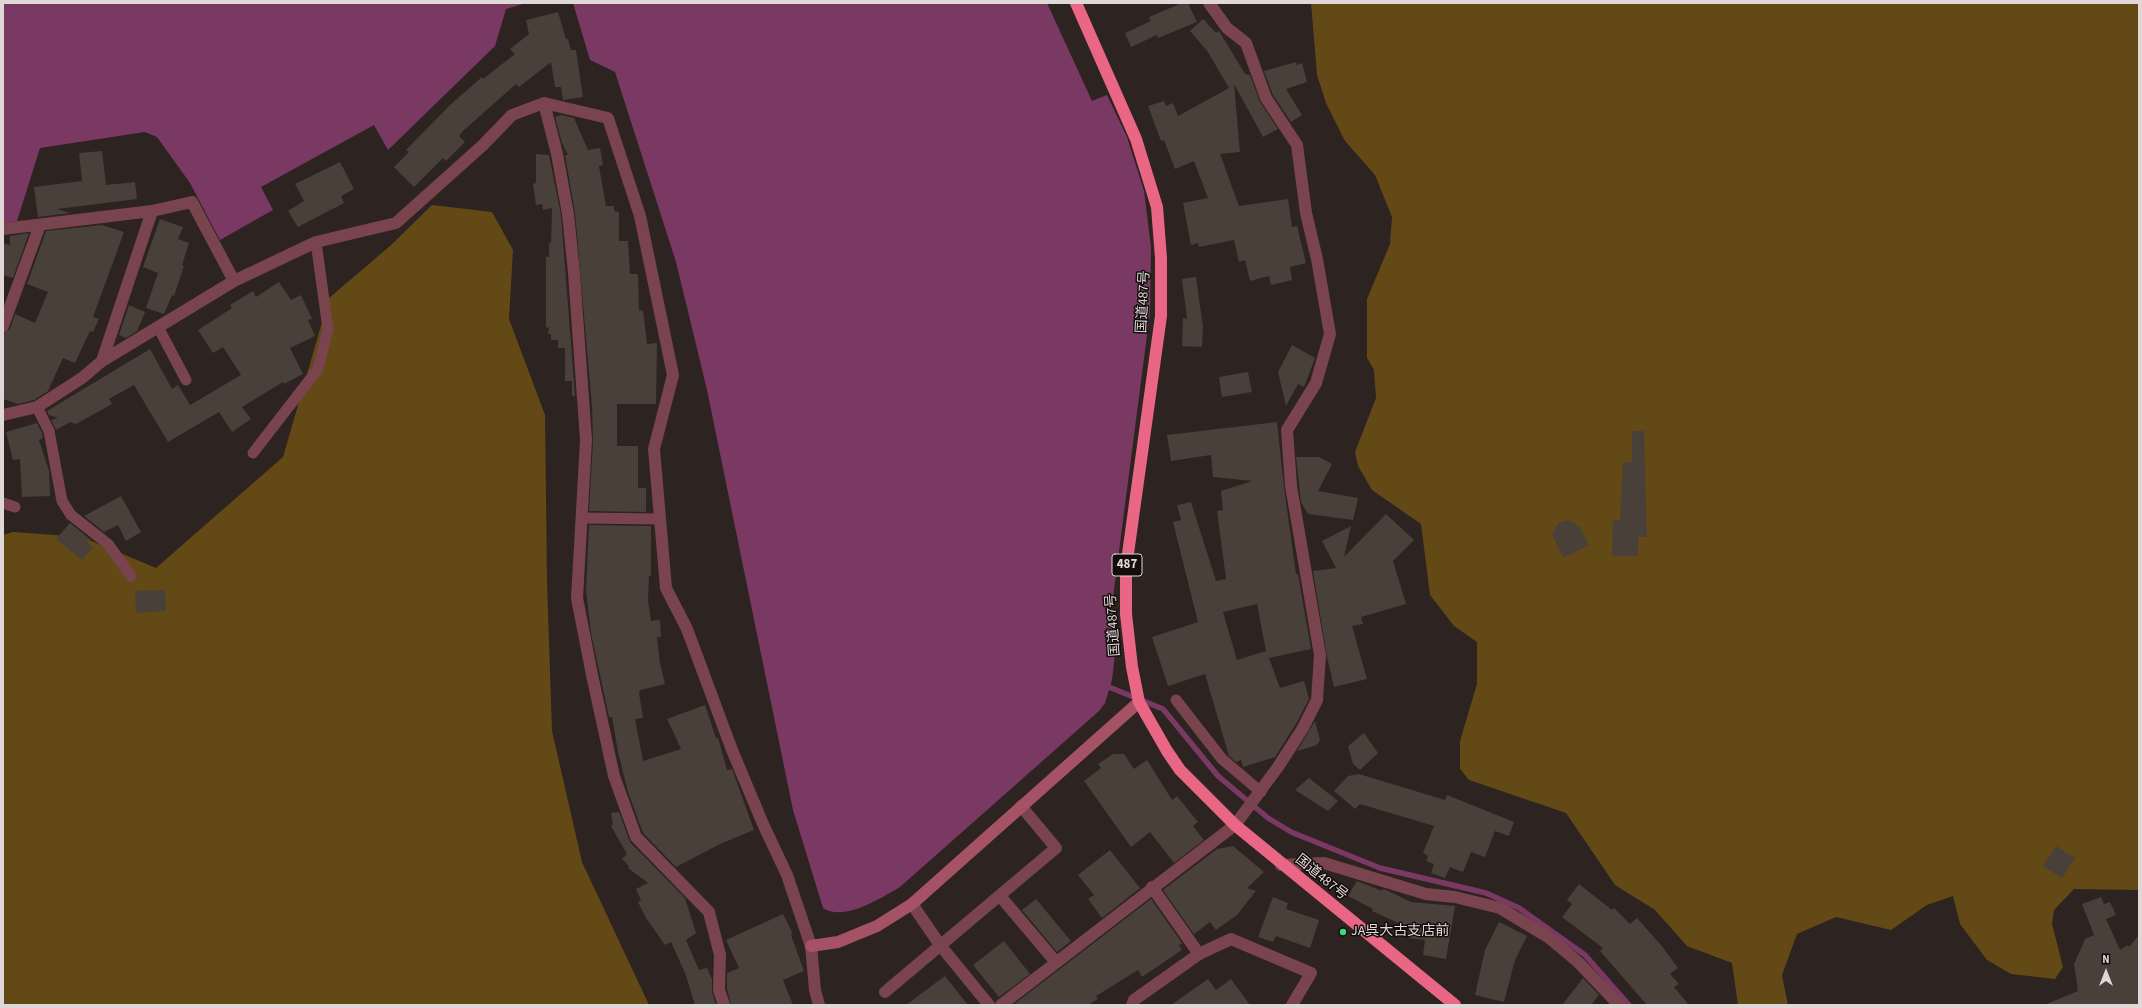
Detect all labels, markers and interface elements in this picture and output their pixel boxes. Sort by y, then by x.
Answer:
street label: 国道487号 [1134,270,1154,334]
road number: 487 [1112,554,1142,576]
street label: 国道487号 [1103,593,1125,657]
street label: 国道487号 [1291,852,1351,904]
place label: JA呉大古支店前 [1351,924,1449,940]
marker: JA呉大古支店前 [1338,927,1348,937]
north arrow [2086,952,2126,992]
text: N [2102,952,2110,967]

